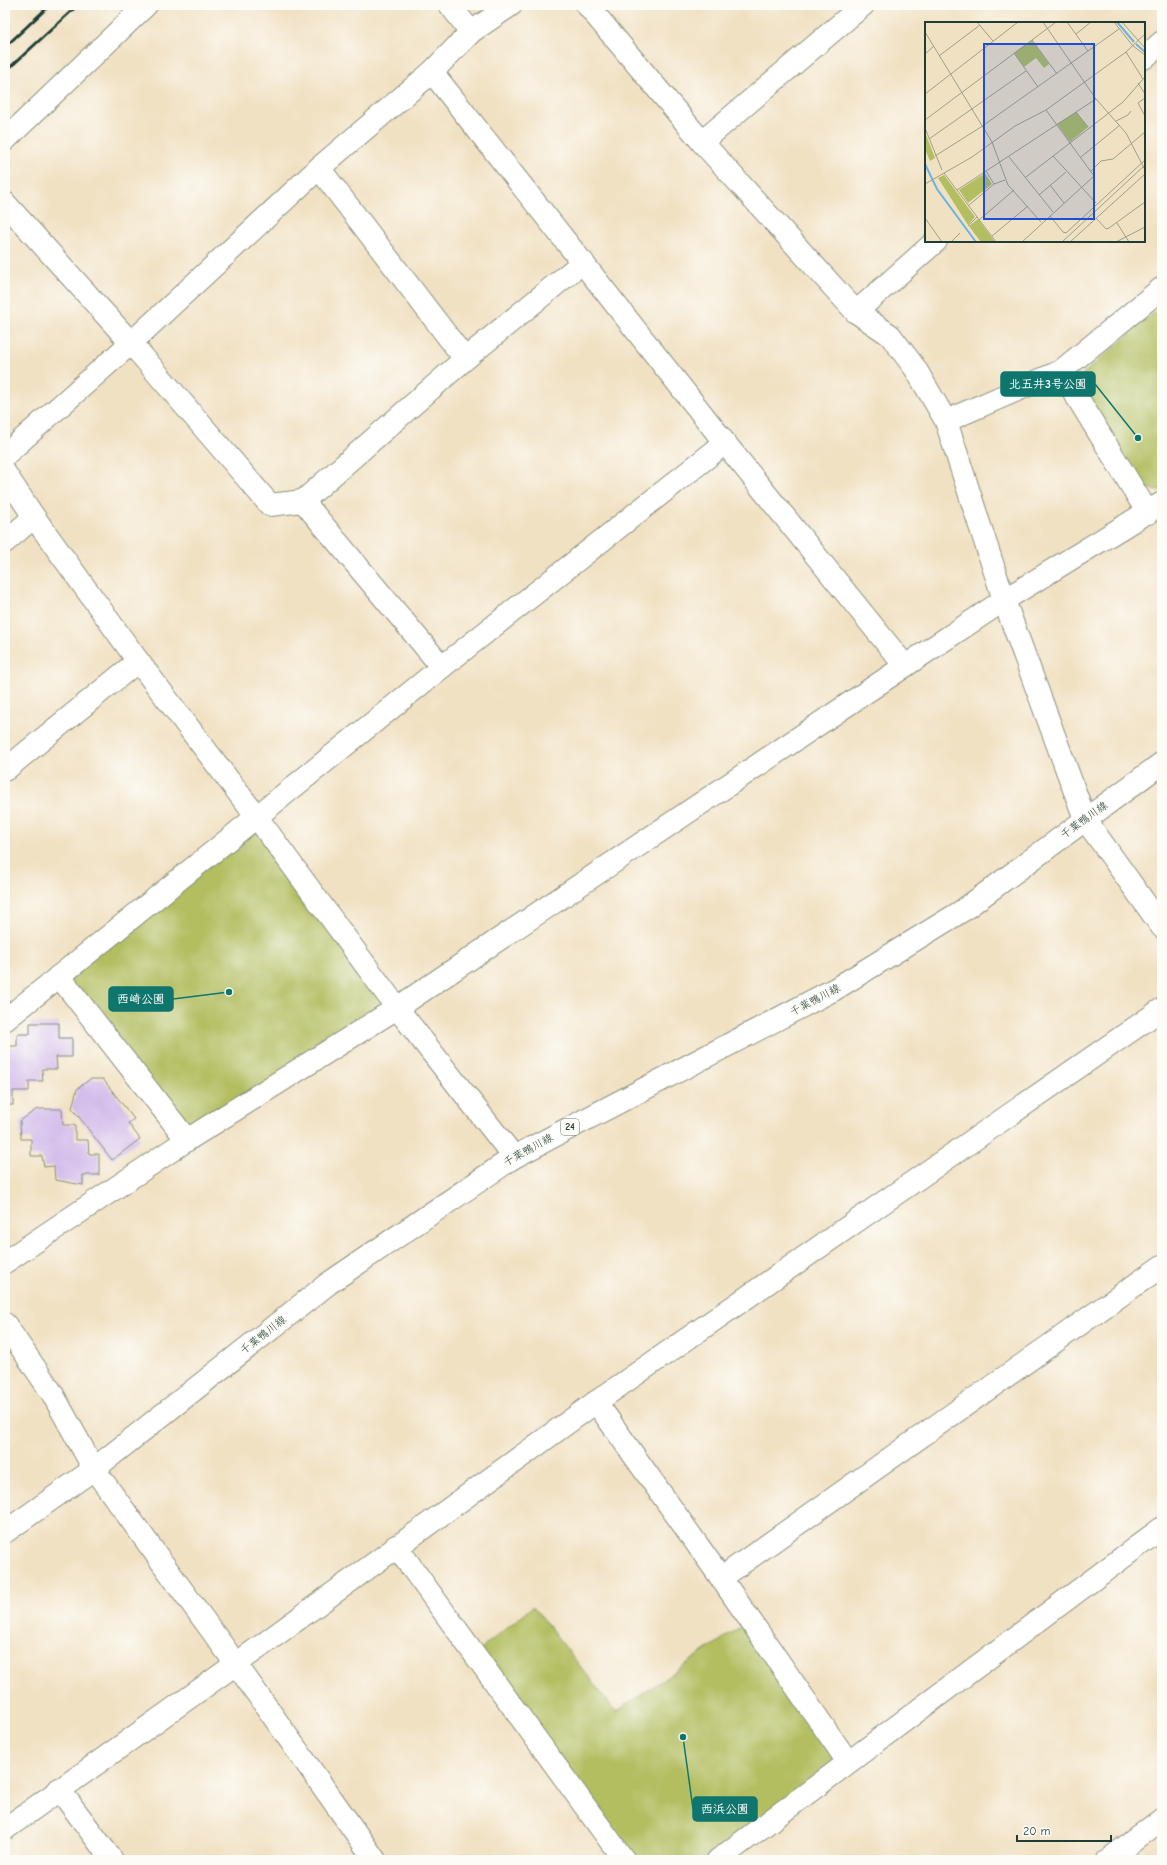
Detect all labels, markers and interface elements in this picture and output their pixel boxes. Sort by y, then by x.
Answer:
inset map [925,22,1145,242]
callout: 北五井3号公園 [1001,372,1095,396]
text: 北五井3号公園 [1009,377,1087,391]
street label: 千葉鴨川線 [1058,799,1110,841]
street label: 千葉鴨川線 [788,981,842,1019]
callout: 西崎公園 [109,987,173,1011]
text: 西崎公園 [117,992,165,1006]
road number: 24 [561,1119,579,1135]
street label: 千葉鴨川線 [501,1131,555,1169]
street label: 千葉鴨川線 [237,1313,289,1357]
callout: 西浜公園 [693,1797,757,1821]
text: 西浜公園 [701,1802,749,1816]
scale bar [1017,1817,1111,1843]
text: 20 m [1023,1824,1051,1838]

